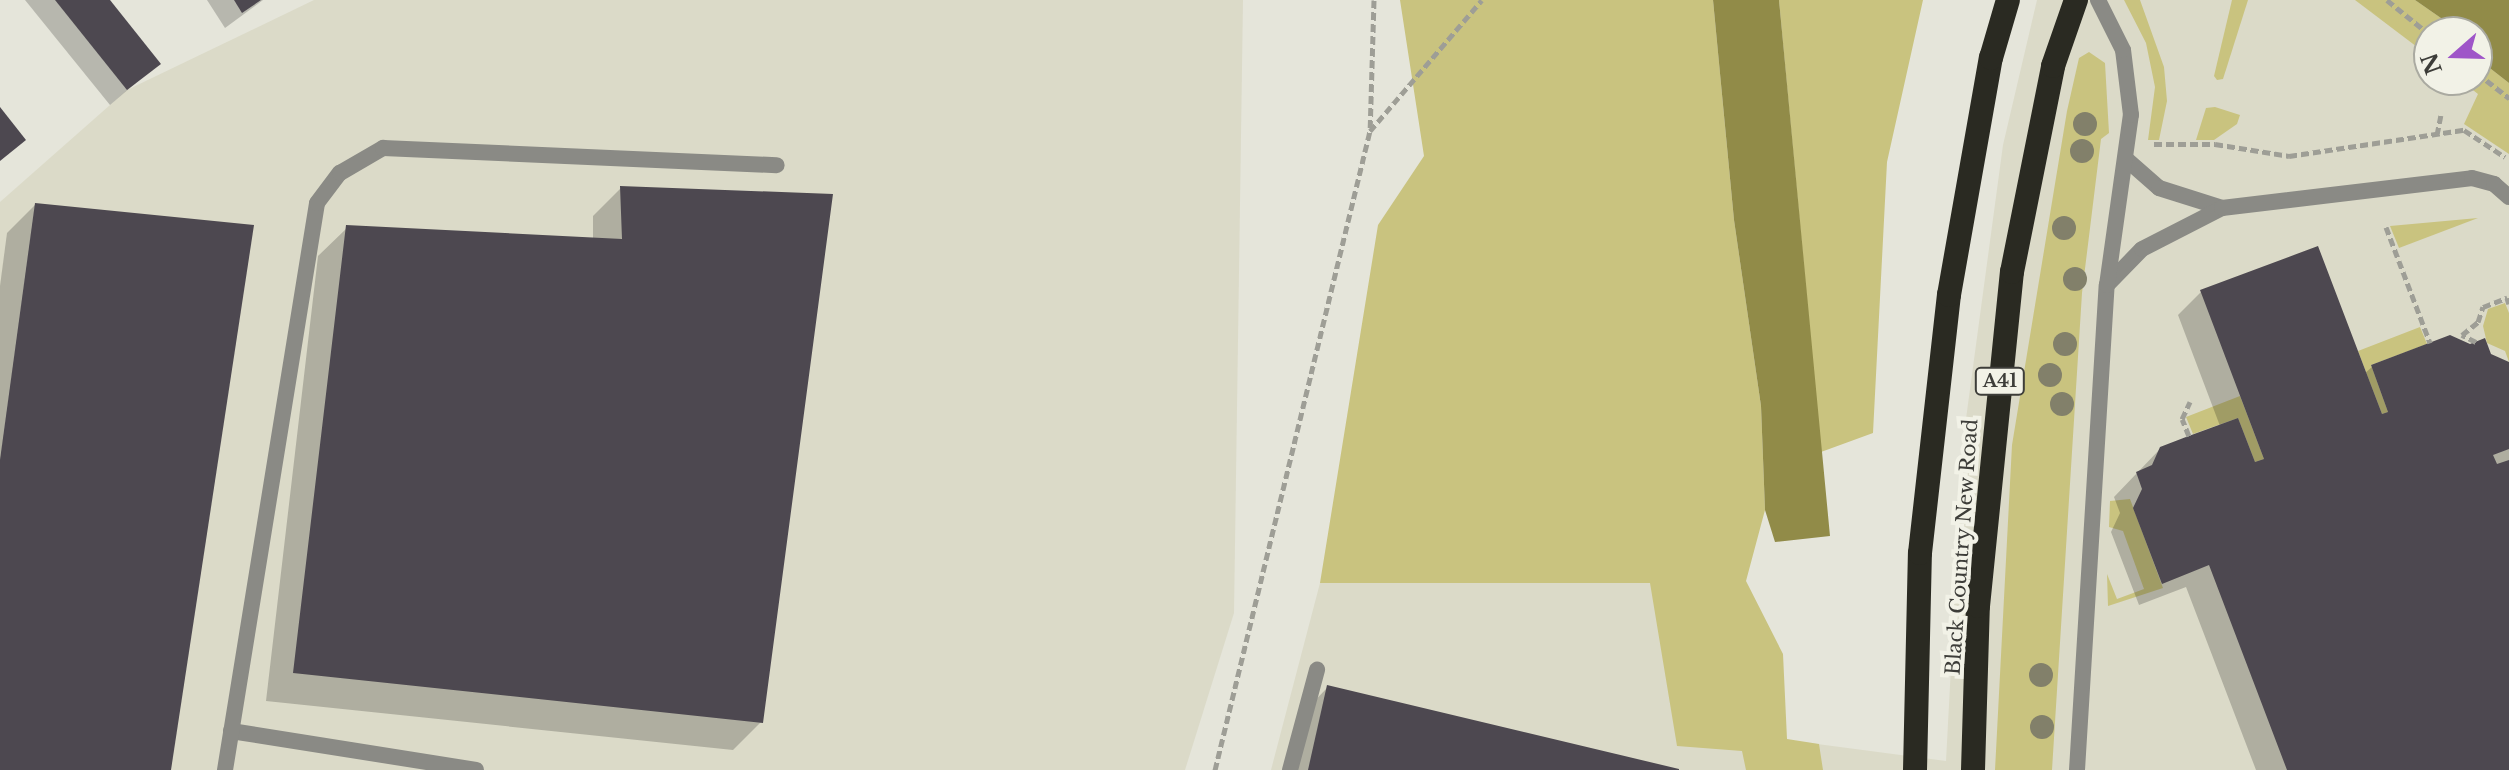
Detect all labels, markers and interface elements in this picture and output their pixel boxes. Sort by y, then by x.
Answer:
north arrow [2413,16,2493,96]
text: N [2416,49,2448,78]
road number: A41 [1974,367,2026,395]
street label: Black Country New Road [1941,417,1983,677]

